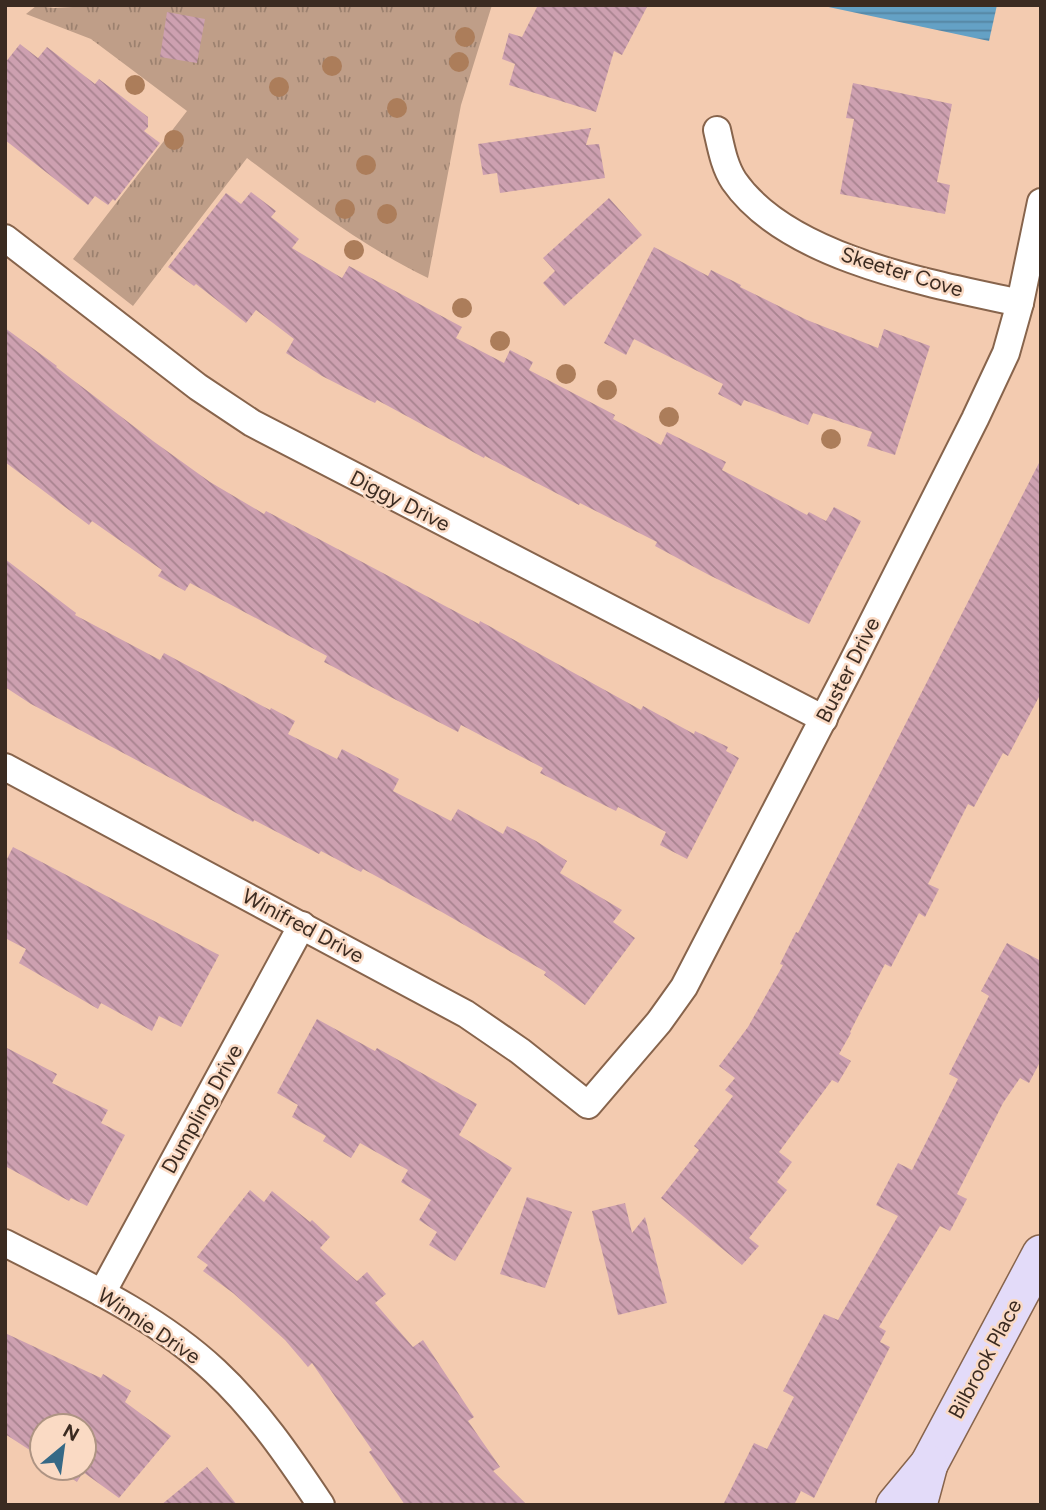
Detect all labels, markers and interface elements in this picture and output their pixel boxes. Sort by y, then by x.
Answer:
street label: Skeeter Cove [838,241,966,302]
street label: Diggy Drive [346,465,454,536]
street label: Buster Drive [810,613,885,726]
street label: Winifred Drive [238,883,368,968]
street label: Dumpling Drive [156,1040,247,1178]
street label: Winnie Drive [93,1282,205,1369]
street label: Bilbrook Place [943,1295,1027,1423]
north arrow [28,1412,98,1482]
text: N [59,1419,83,1446]

